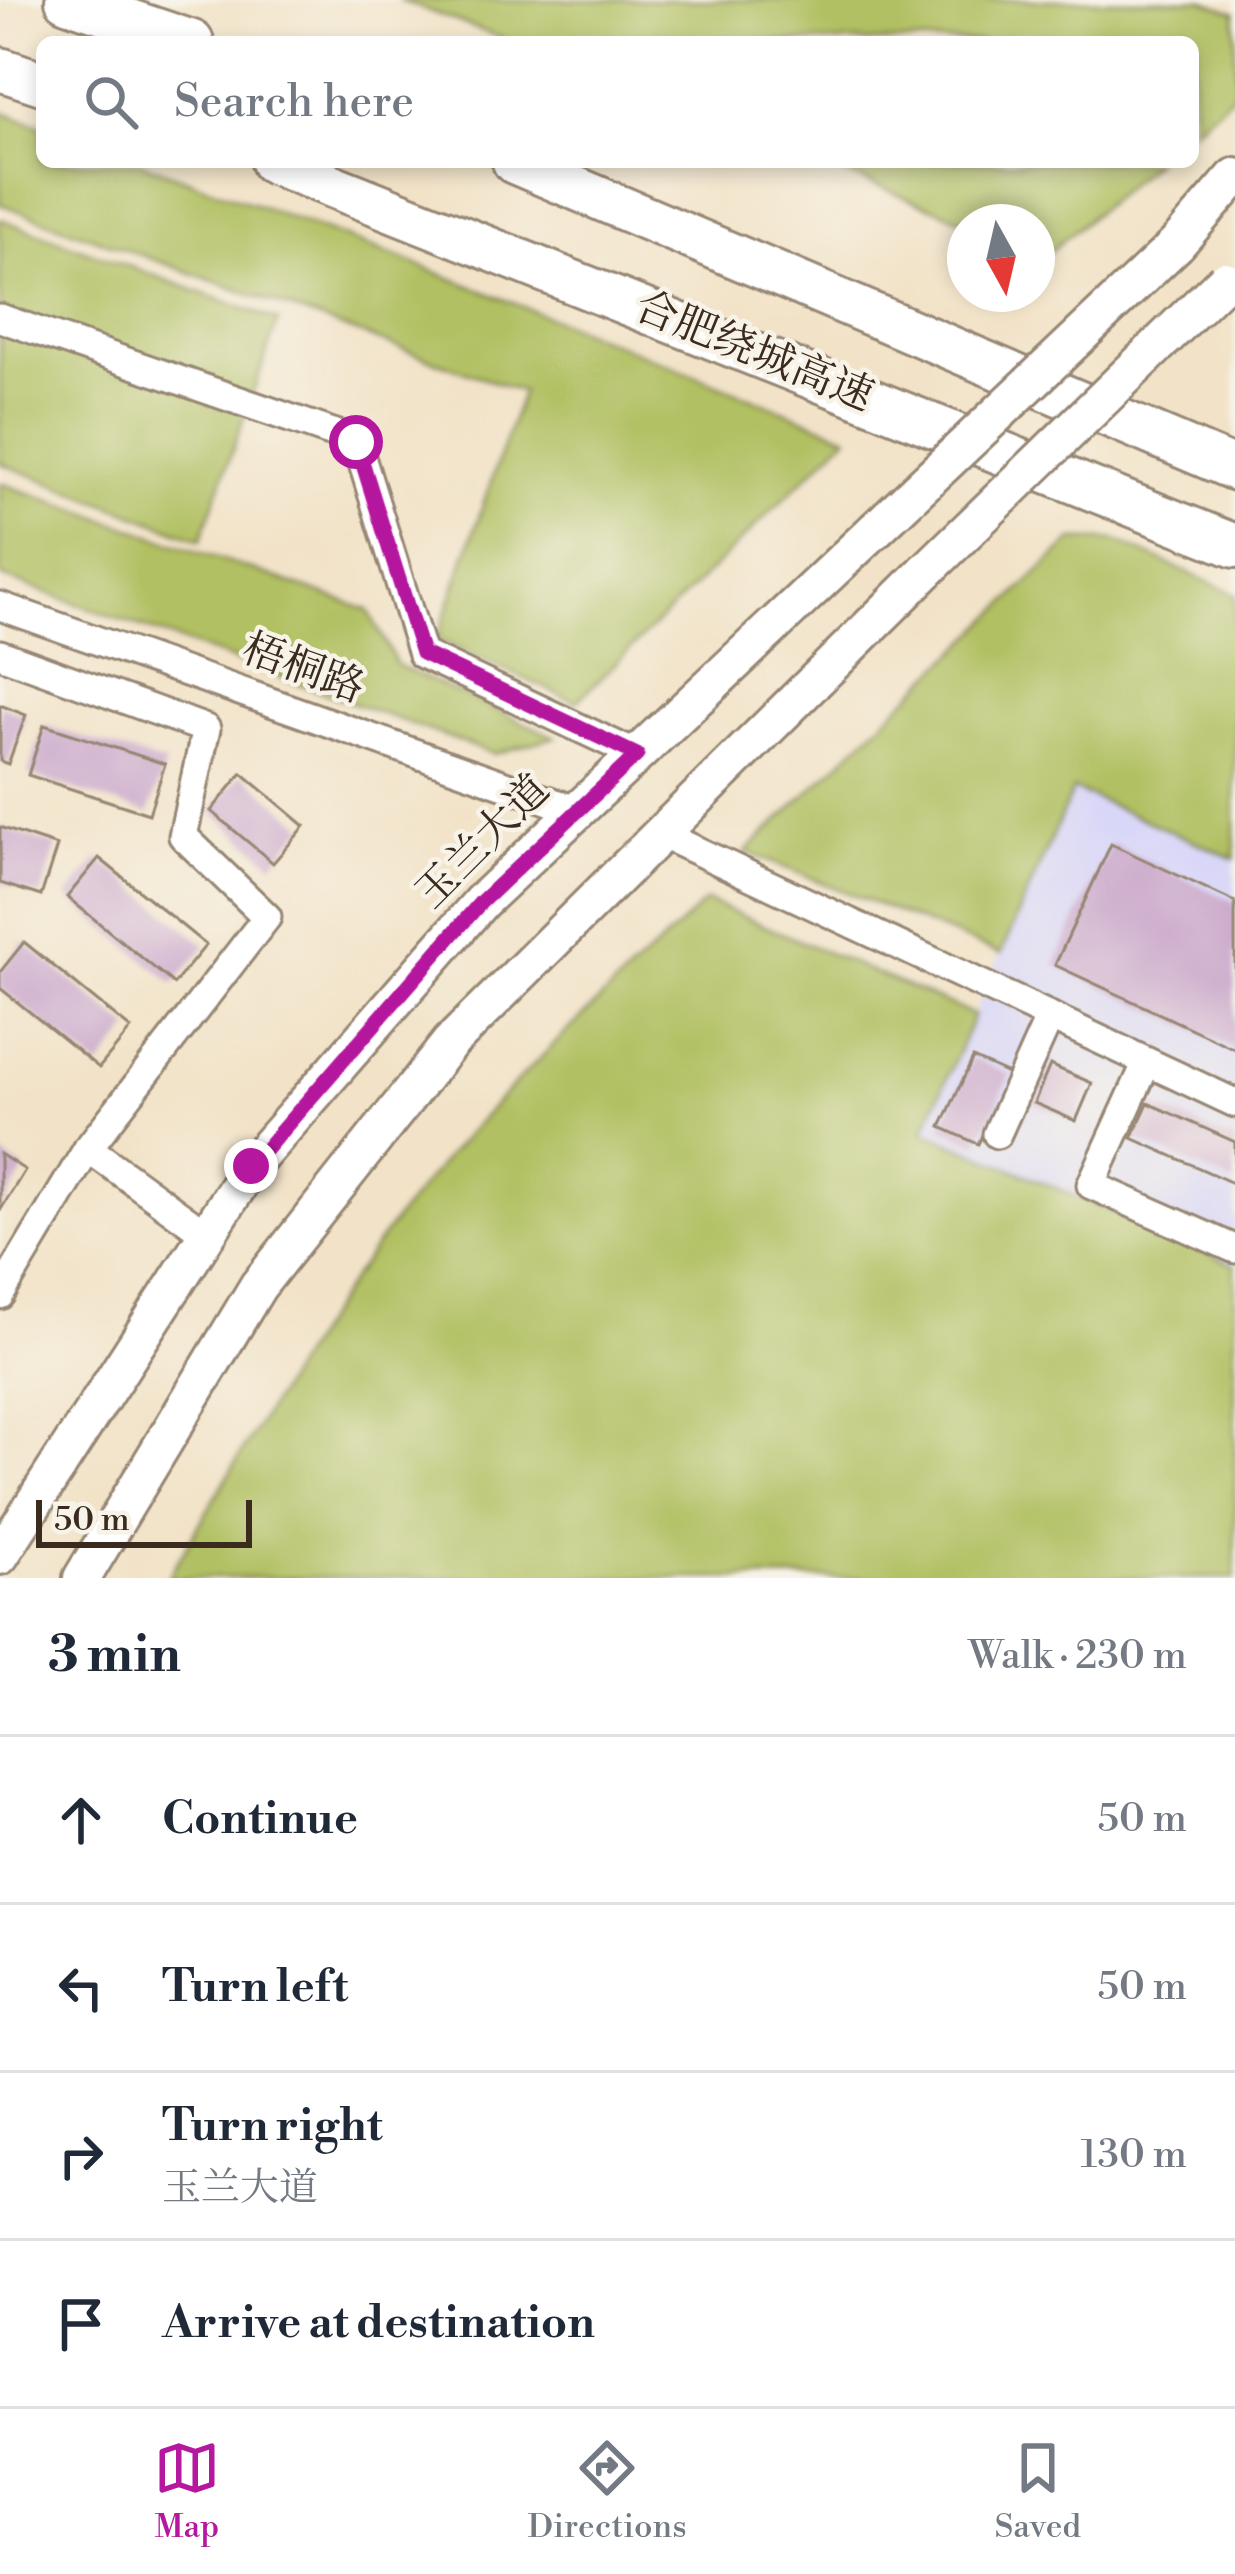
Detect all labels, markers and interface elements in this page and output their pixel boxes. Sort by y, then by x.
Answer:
search box [36,36,1199,168]
icon: search [78,69,144,135]
text: Search here [174,74,414,131]
north arrow [947,204,1055,312]
street label: 合肥绕城高速 [627,280,881,424]
route start [329,415,383,469]
street label: 梧桐路 [235,623,371,715]
street label: 玉兰大道 [405,764,561,920]
route end [224,1139,278,1193]
scale bar [36,1494,252,1547]
text: 50 m [54,1500,130,1541]
text: 3 min [48,1624,181,1688]
text: Walk · 230 m [968,1632,1187,1681]
icon: ahead [48,1787,114,1853]
text: Continue [162,1791,358,1848]
text: 50 m [1097,1795,1187,1844]
icon: left [48,1955,114,2021]
text: Turn left [162,1959,348,2016]
text: 50 m [1097,1963,1187,2012]
text: Turn right [162,2098,383,2155]
icon: right [48,2123,114,2189]
text: 130 m [1081,2131,1187,2180]
text: 玉兰大道 [162,2164,318,2213]
icon: arrive [48,2291,114,2357]
text: Arrive at destination [162,2295,595,2352]
tab: Map [154,2435,220,2548]
tab: Directions [528,2435,687,2548]
tab: Saved [994,2435,1081,2548]

